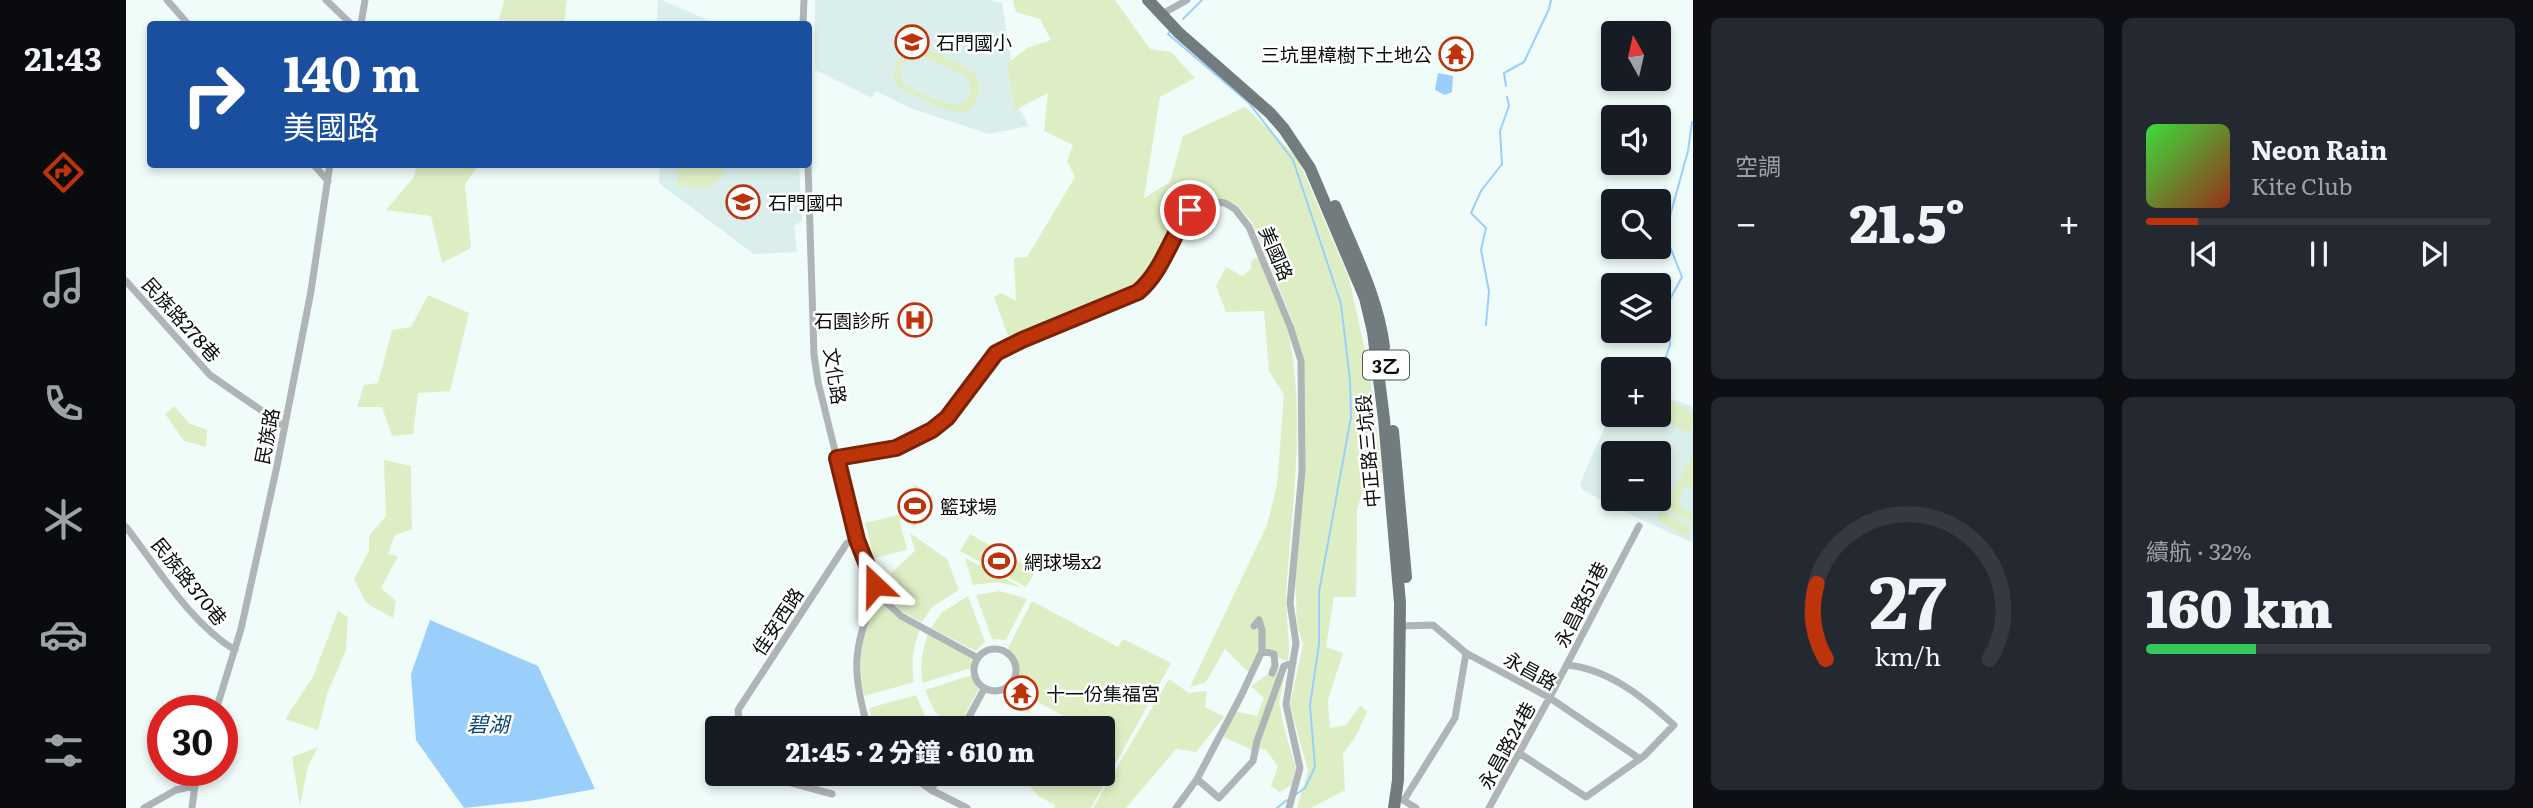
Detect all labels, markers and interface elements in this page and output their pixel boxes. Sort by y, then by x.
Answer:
north arrow [1601,21,1671,91]
map controls [1601,21,1671,511]
school or university icon: 石門國小 [893,23,931,61]
place label: 石門國小 [936,28,1012,56]
text: 21:43 [24,33,102,81]
text: 140 m [283,34,420,107]
temple icon: 三坑里樟樹下土地公 [1437,35,1475,73]
place label: 三坑里樟樹下土地公 [1261,40,1432,68]
icon: right [168,49,259,140]
text: 美國路 [283,101,379,149]
button: sound [1601,105,1671,175]
text: Neon Rain [2251,129,2388,168]
icon: directions [39,148,88,197]
text: 空調 [1735,148,1781,182]
text: Kite Club [2251,168,2352,202]
pin [1160,180,1220,240]
text: 21.5° [1850,182,1965,259]
school or university icon: 石門國中 [724,183,762,221]
place label: 石門國中 [768,188,844,216]
button: search [1601,189,1671,259]
icon: arrive [1171,191,1209,229]
text: − [1735,192,1757,249]
text: + [2058,192,2080,249]
street label: 美國路 [1253,221,1301,285]
icon: previous [2185,235,2223,273]
icon: pause [2300,235,2338,273]
icon: next [2415,235,2453,273]
icon: music [39,263,88,312]
street label: 民族路278巷 [136,270,228,368]
button: layers [1601,273,1671,343]
hospital icon: 石園診所 [896,301,934,339]
place label: 石園診所 [814,306,890,334]
street label: 文化路 [818,346,854,406]
road number: 3乙 [1363,351,1409,380]
button: + [1601,357,1671,427]
icon: phone [39,379,88,428]
street label: 中正路三坑段 [1348,393,1386,509]
street label: 民族路 [247,405,285,467]
button: − [1601,441,1671,511]
sports icon: 籃球場 [896,487,934,525]
place label: 籃球場 [940,492,997,520]
icon: climate [39,495,88,544]
street label: 民族路370巷 [146,531,234,631]
text: 續航 · 32% [2146,533,2252,567]
sports icon: 網球場x2 [980,542,1018,580]
text: 27 [1869,544,1947,652]
place label: 網球場x2 [1024,547,1101,575]
position arrow [838,548,912,622]
street label: 永昌路51巷 [1546,556,1614,652]
text: 160 km [2146,567,2333,644]
street label: 佳安西路 [745,581,809,661]
icon: car [39,610,88,659]
text: km/h [1874,637,1941,674]
street label: 永昌路 [1499,644,1563,696]
temple icon: 十一份集福宮 [1002,674,1040,712]
place label: 十一份集福宮 [1046,679,1160,707]
speed limit sign: 30 [147,695,238,786]
street label: 永昌路24巷 [1470,696,1542,794]
water label: 碧湖 [467,707,512,738]
icon: filters [39,726,88,775]
text: 21:45 · 2 分鐘 · 610 m [786,731,1034,770]

